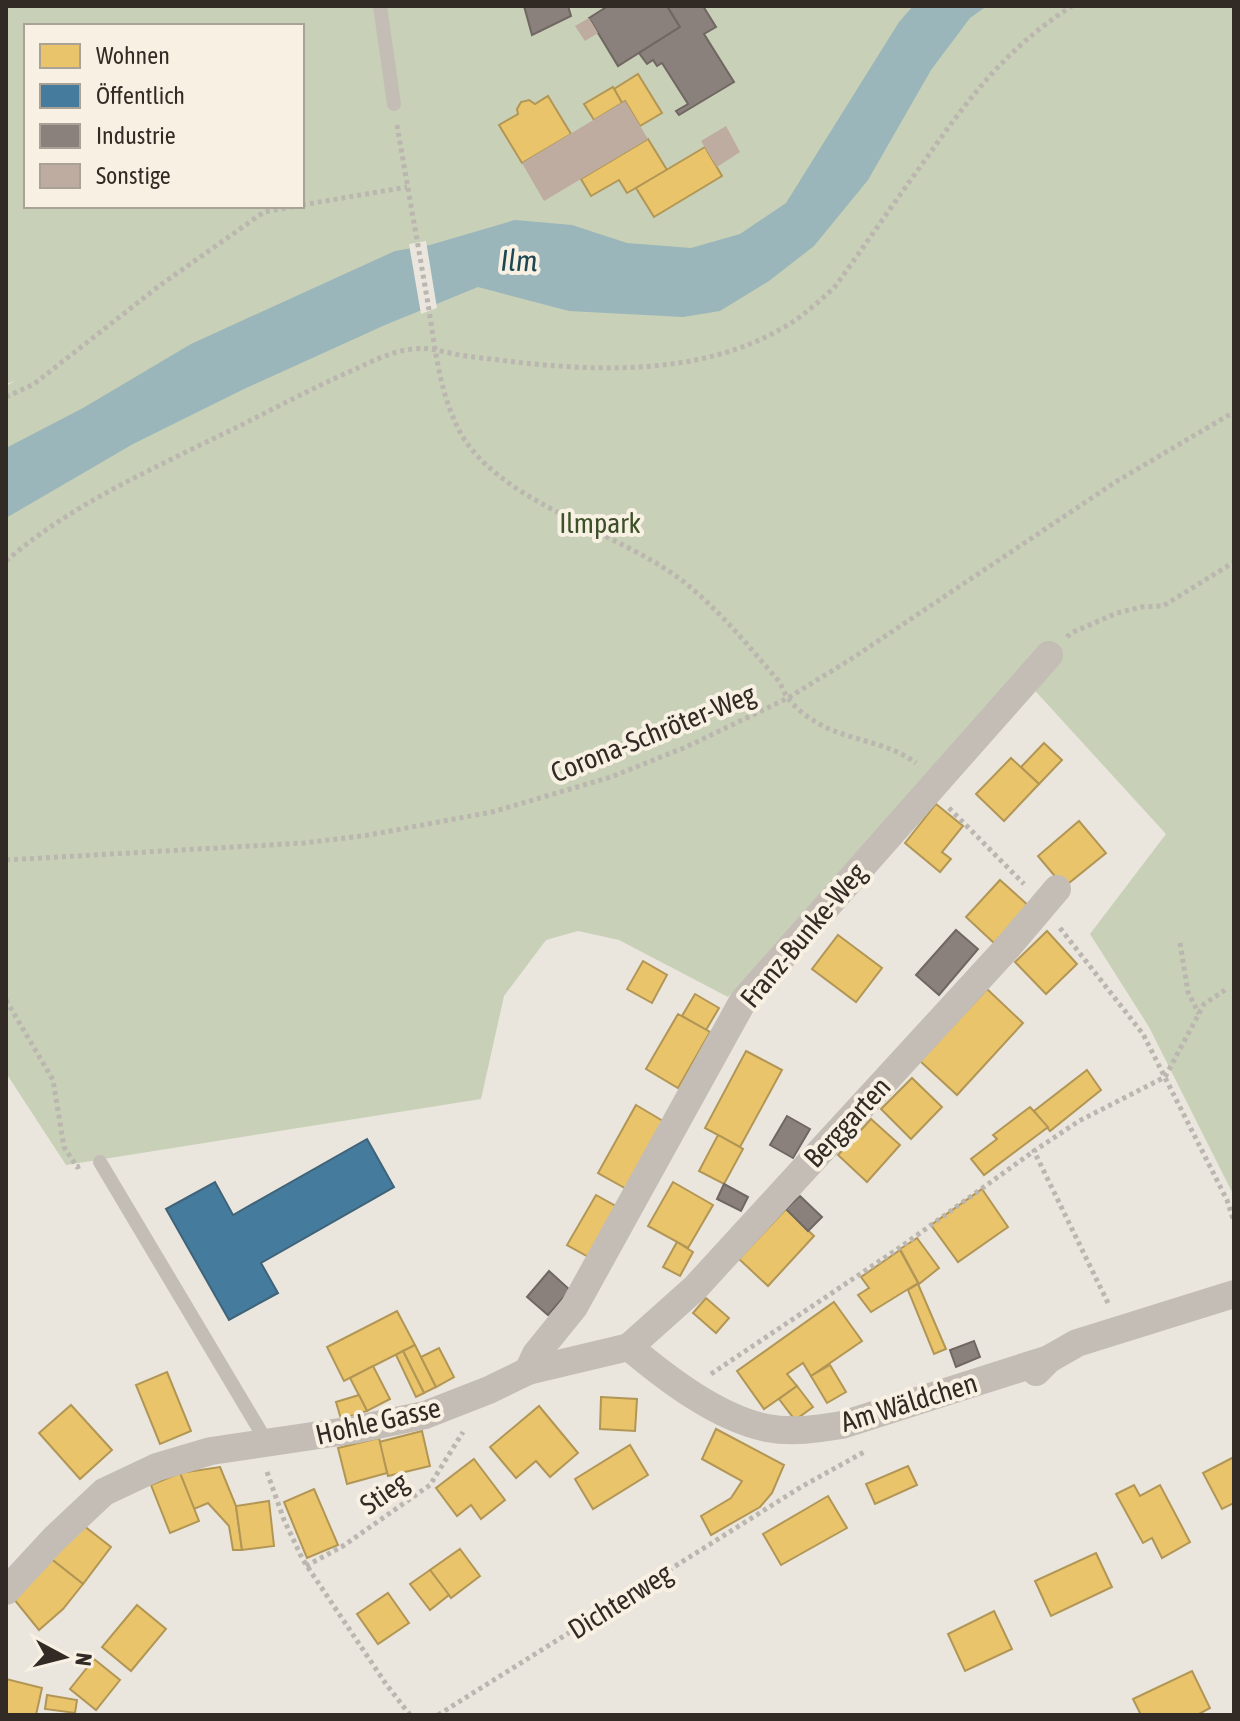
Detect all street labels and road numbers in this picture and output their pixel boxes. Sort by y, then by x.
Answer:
street label: Corona-Schröter-Weg [546,677,760,789]
street label: Franz-Bunke-Weg [733,856,873,1014]
street label: Berggarten [797,1070,897,1174]
street label: Am Wäldchen [837,1366,981,1438]
street label: Hohle Gasse [313,1391,443,1451]
street label: Stieg [354,1465,414,1521]
street label: Dichterweg [562,1557,678,1645]

